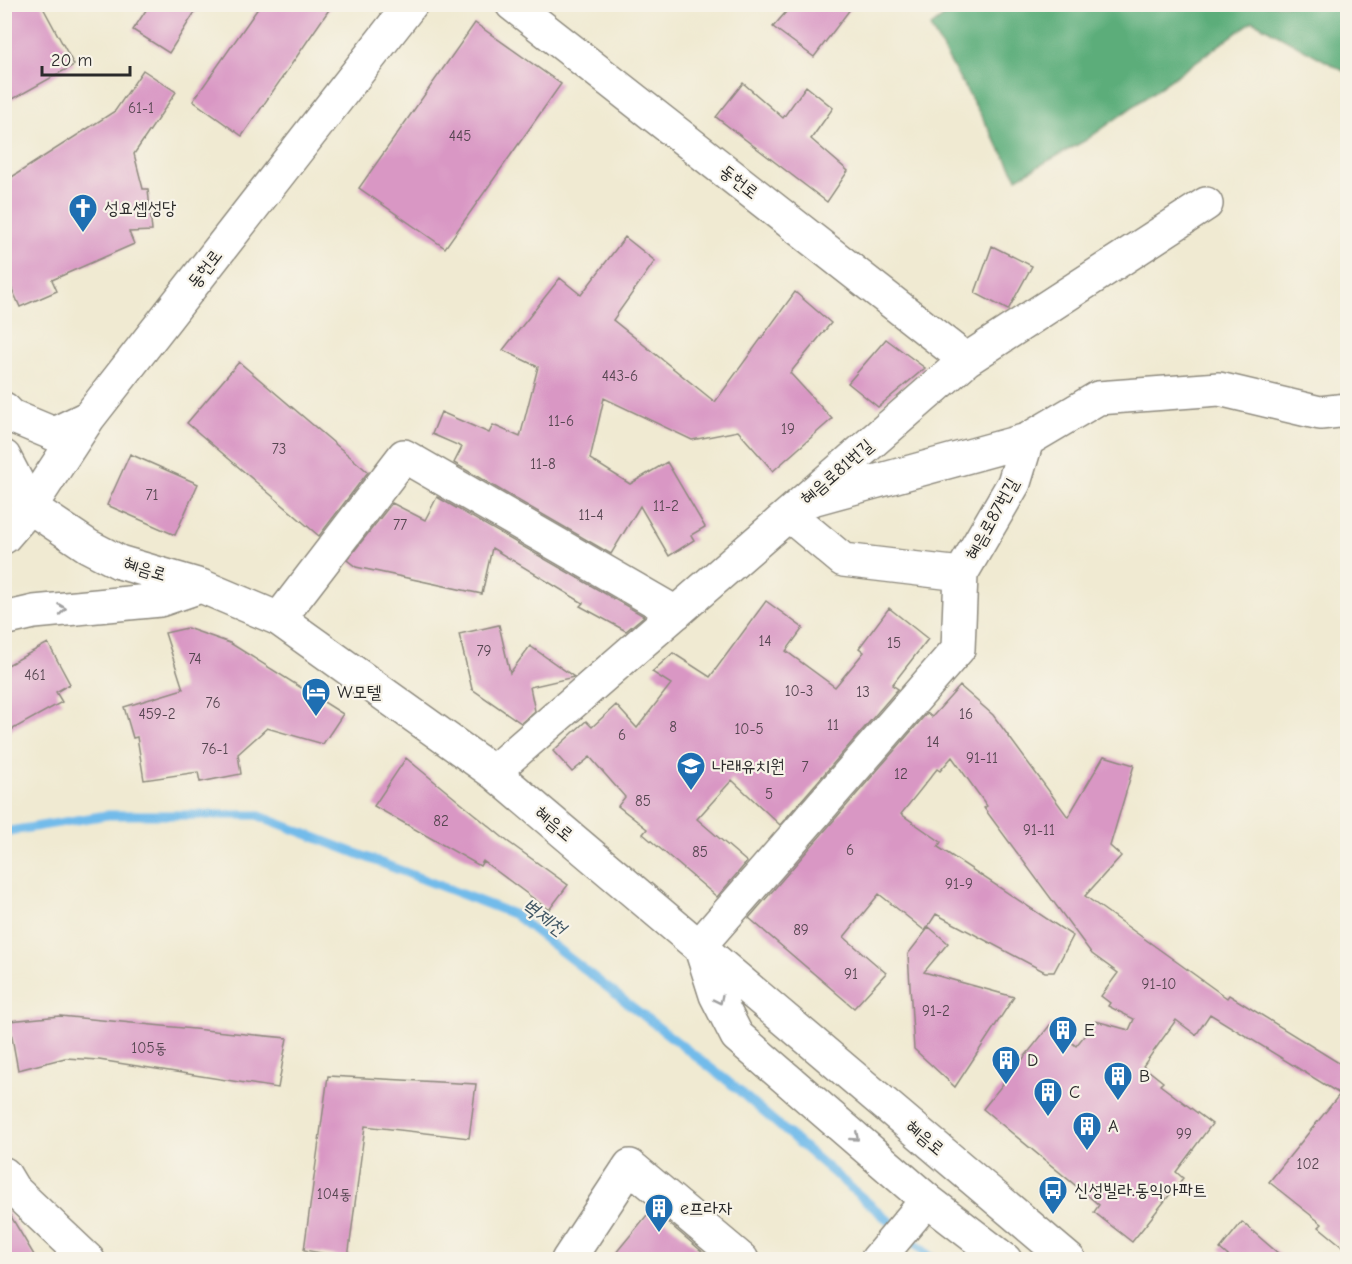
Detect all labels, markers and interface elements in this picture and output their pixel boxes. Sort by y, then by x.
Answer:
scale bar [42,39,130,77]
text: 20 m [51,50,92,71]
house number: 61-1 [128,99,154,117]
house number: 445 [449,127,471,145]
street label: 동헌로 [715,160,763,204]
church icon: 성요셉성당 [67,192,99,234]
place label: 성요셉성당 [104,198,177,219]
street label: 동헌로 [183,245,227,293]
house number: 443-6 [602,367,638,385]
house number: 11-6 [548,412,574,430]
house number: 19 [781,420,795,438]
street label: 혜음로81번길 [797,435,878,509]
house number: 73 [272,440,286,458]
house number: 11-8 [530,455,556,473]
street label: 혜음로87번길 [961,474,1023,564]
house number: 71 [145,486,159,504]
house number: 11-2 [653,497,679,515]
house number: 11-4 [578,506,604,524]
house number: 77 [393,516,407,534]
street label: 혜음로 [121,553,169,585]
one-way arrow [57,603,67,616]
house number: 14 [758,632,772,650]
house number: 15 [887,634,901,652]
house number: 79 [476,642,492,660]
house number: 74 [188,650,202,668]
house number: 461 [24,666,46,684]
hotel icon: W모텔 [300,676,332,718]
place label: W모텔 [337,682,382,703]
house number: 10-3 [785,682,813,700]
house number: 13 [856,683,870,701]
house number: 76 [205,694,221,712]
house number: 459-2 [138,705,176,723]
house number: 16 [959,705,973,723]
house number: 11 [827,716,839,734]
house number: 8 [669,718,677,736]
house number: 10-5 [734,720,764,738]
house number: 6 [618,726,626,744]
house number: 14 [926,733,940,751]
house number: 76-1 [201,740,229,758]
house number: 91-11 [966,749,998,767]
school or university icon: 나래유치원 [675,750,707,792]
place label: 나래유치원 [712,756,784,777]
house number: 7 [801,758,809,776]
house number: 12 [894,765,908,783]
house number: 5 [765,785,773,803]
house number: 85 [635,792,651,810]
street label: 혜음로 [531,802,577,846]
house number: 82 [433,812,449,830]
house number: 91-11 [1023,821,1055,839]
house number: 6 [846,841,854,859]
house number: 85 [692,843,708,861]
house number: 91-9 [945,875,973,893]
water label: 벽제천 [518,894,572,942]
house number: 89 [793,921,809,939]
house number: 91 [844,965,858,983]
house number: 91-10 [1141,975,1177,993]
one-way arrow [711,994,723,1005]
house number: 91-2 [922,1002,950,1020]
building icon: E [1047,1014,1079,1056]
place label: E [1084,1020,1095,1041]
house number: 105동 [131,1039,167,1057]
building icon: D [990,1044,1022,1086]
place label: D [1027,1050,1038,1071]
building icon: B [1102,1060,1134,1102]
place label: B [1139,1066,1150,1087]
building icon: C [1032,1076,1064,1118]
place label: C [1069,1082,1080,1103]
building icon: A [1071,1110,1103,1152]
street label: 혜음로 [902,1116,948,1160]
place label: A [1108,1116,1118,1137]
house number: 99 [1176,1125,1192,1143]
one-way arrow [848,1130,859,1141]
house number: 102 [1297,1155,1319,1173]
bus stop icon: 신성빌라.동익아파트 [1037,1174,1069,1216]
place label: 신성빌라.동익아파트 [1074,1180,1207,1201]
house number: 104동 [317,1185,351,1203]
building icon: e프라자 [643,1192,675,1234]
place label: e프라자 [680,1198,733,1219]

